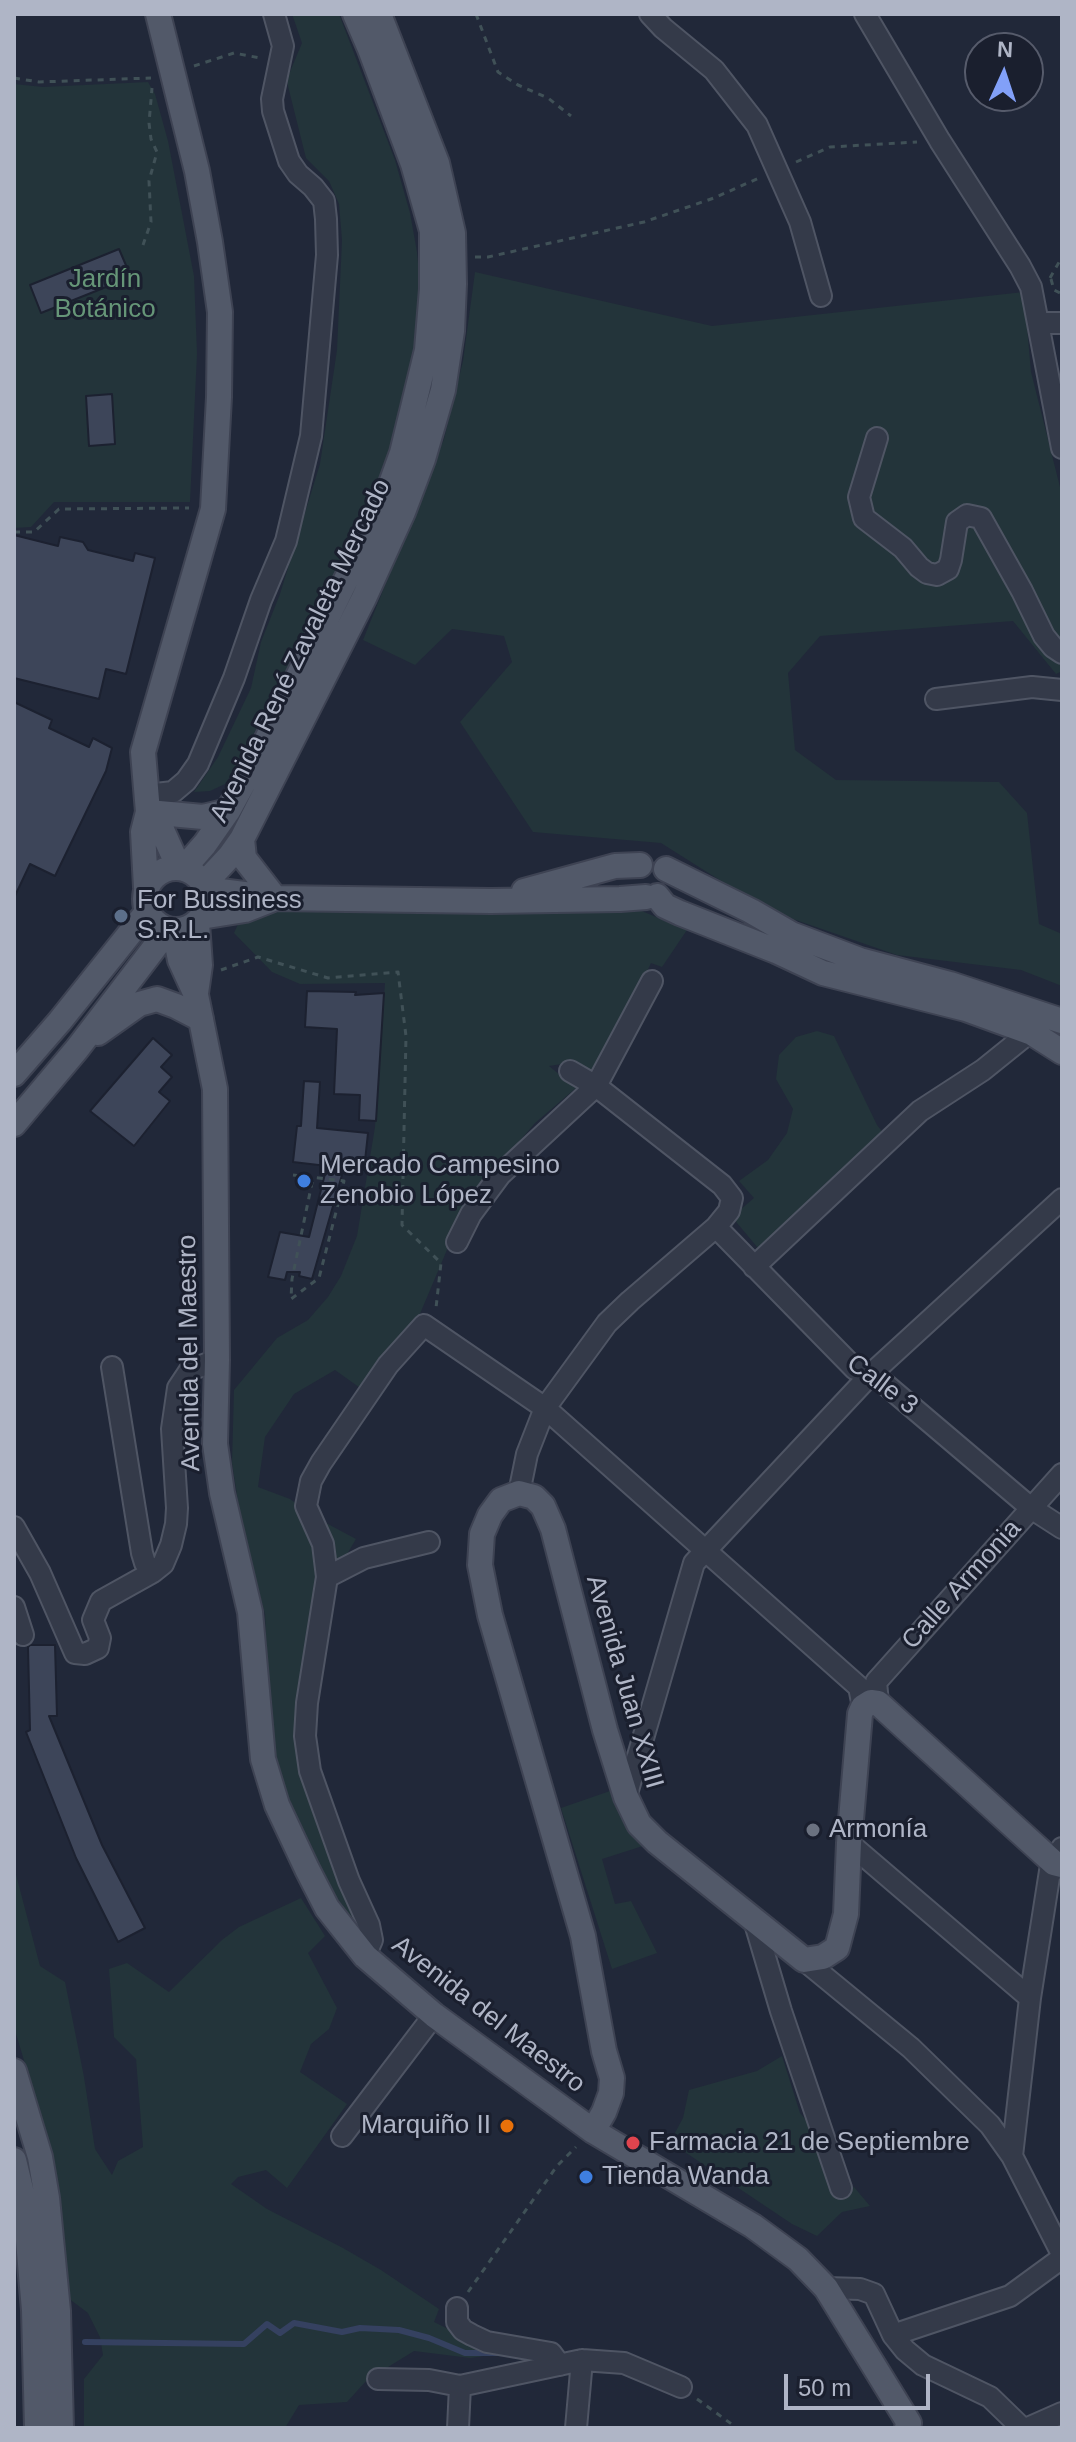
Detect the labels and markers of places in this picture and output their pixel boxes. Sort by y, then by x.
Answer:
place label: For Bussiness S.R.L. [137,885,302,946]
marker: For Bussiness S.R.L. [112,907,130,925]
place label: Mercado Campesino Zenobio López [320,1150,560,1212]
marker: Mercado Campesino Zenobio López [295,1172,313,1190]
place label: Armonía [829,1814,927,1846]
marker: Armonía [804,1821,822,1839]
place label: Marquiño II [361,2110,491,2142]
marker: Marquiño II [498,2117,516,2135]
place label: Farmacia 21 de Septiembre [649,2127,970,2159]
marker: Farmacia 21 de Septiembre [624,2134,642,2152]
place label: Tienda Wanda [602,2161,769,2193]
marker: Tienda Wanda [577,2168,595,2186]

